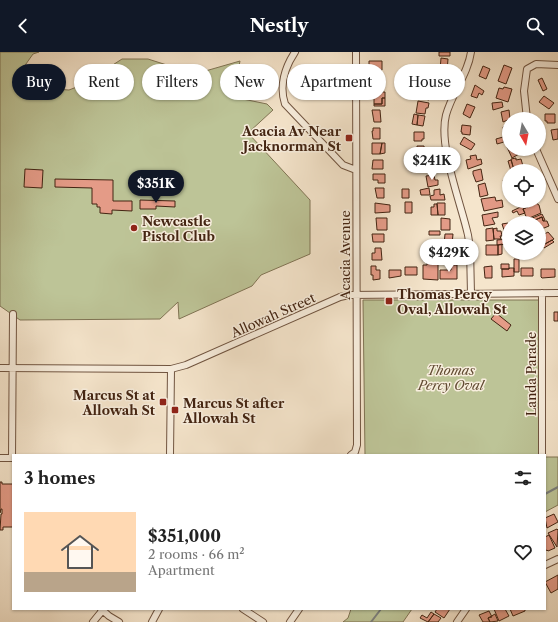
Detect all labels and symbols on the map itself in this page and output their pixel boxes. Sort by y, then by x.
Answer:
north arrow [502,112,546,156]
place label: Acacia Av Near Jacknorman St [241,123,342,154]
marker: Acacia Av Near Jacknorman St [344,133,354,143]
pin: $241K [404,147,460,181]
pin: $351K [128,170,184,204]
street label: Acacia Avenue [337,210,353,301]
place label: Newcastle Pistol Club [142,213,215,244]
marker: Newcastle Pistol Club [129,223,139,233]
pin: $429K [421,239,477,273]
place label: Thomas Percy Oval, Allowah St [397,286,508,317]
street label: Allowah Street [227,289,318,341]
marker: Thomas Percy Oval, Allowah St [384,296,394,306]
street label: Landa Parade [523,332,539,416]
park label: Thomas Percy Oval [417,362,486,393]
place label: Marcus St at Allowah St [73,387,156,418]
place label: Marcus St after Allowah St [182,395,285,426]
marker: Marcus St at Allowah St [158,397,168,407]
marker: Marcus St after Allowah St [170,405,180,415]

